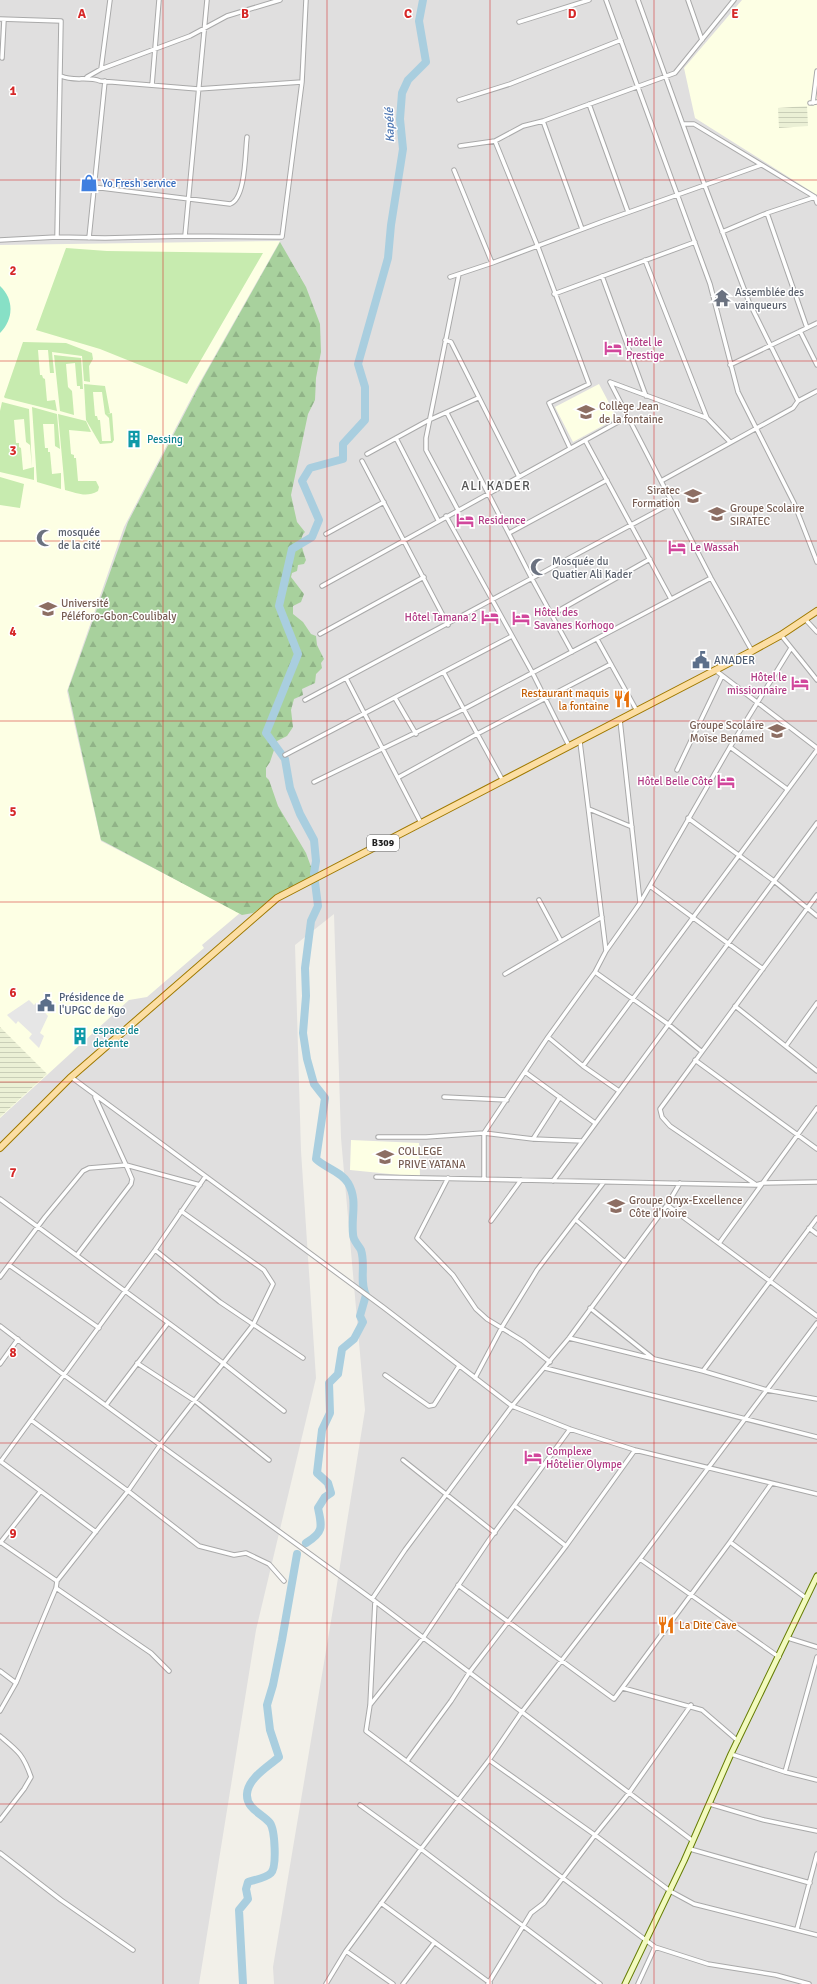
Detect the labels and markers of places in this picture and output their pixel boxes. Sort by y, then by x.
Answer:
shop icon: Yo Fresh service [79,173,99,193]
place label: Yo Fresh service [102,177,176,190]
place label: Assemblée des vainqueurs [735,286,804,312]
temple icon: Assemblée des vainqueurs [712,288,732,308]
place label: Hôtel le Prestige [626,336,664,362]
hotel icon: Hôtel le Prestige [603,338,623,358]
place label: Collège Jean de la fontaine [599,400,663,426]
school or university icon: Collège Jean de la fontaine [576,402,596,422]
building icon: Pessing [124,429,144,449]
place label: Pessing [147,433,183,446]
place label: Siratec Formation [632,484,680,510]
school or university icon: Siratec Formation [683,486,703,506]
place label: Groupe Scolaire SIRATEC [730,502,805,528]
school or university icon: Groupe Scolaire SIRATEC [707,504,727,524]
hotel icon: Residence [455,510,475,530]
place label: Residence [478,514,526,527]
place label: mosquée de la cité [58,526,100,552]
mosque icon: mosquée de la cité [35,528,55,548]
hotel icon: Le Wassah [667,537,687,557]
place label: Le Wassah [690,541,739,554]
place label: Mosquée du Quatier Ali Kader [552,555,632,581]
mosque icon: Mosquée du Quatier Ali Kader [529,557,549,577]
place label: Université Péléforo-Gbon-Coulibaly [61,597,177,623]
school or university icon: Université Péléforo-Gbon-Coulibaly [38,599,58,619]
place label: Hôtel des Savanes Korhogo [534,606,614,632]
hotel icon: Hôtel Tamana 2 [480,607,500,627]
hotel icon: Hôtel des Savanes Korhogo [511,608,531,628]
place label: Hôtel Tamana 2 [405,611,477,624]
public building icon: ANADER [691,650,711,670]
place label: ANADER [714,654,755,667]
place label: Hôtel le missionnaire [727,671,787,697]
hotel icon: Hôtel le missionnaire [790,673,810,693]
place label: Restaurant maquis la fontaine [521,687,609,713]
restaurant icon: Restaurant maquis la fontaine [612,689,632,709]
place label: Groupe Scolaire Moïse Benamed [689,719,764,745]
school or university icon: Groupe Scolaire Moïse Benamed [767,721,787,741]
hotel icon: Hôtel Belle Côte [716,771,736,791]
place label: Hôtel Belle Côte [637,775,713,788]
place label: Présidence de l'UPGC de Kgo [59,991,126,1017]
public building icon: Présidence de l'UPGC de Kgo [36,993,56,1013]
place label: espace de detente [93,1024,139,1050]
building icon: espace de detente [70,1026,90,1046]
place label: COLLEGE PRIVE YATANA [398,1145,466,1171]
school or university icon: COLLEGE PRIVE YATANA [375,1147,395,1167]
place label: Groupe Onyx-Excellence Côte d'Ivoire [629,1194,742,1220]
school or university icon: Groupe Onyx-Excellence Côte d'Ivoire [606,1196,626,1216]
place label: Complexe Hôtelier Olympe [546,1445,622,1471]
hotel icon: Complexe Hôtelier Olympe [523,1447,543,1467]
restaurant icon: La Dite Cave [656,1615,676,1635]
place label: La Dite Cave [679,1619,737,1632]

